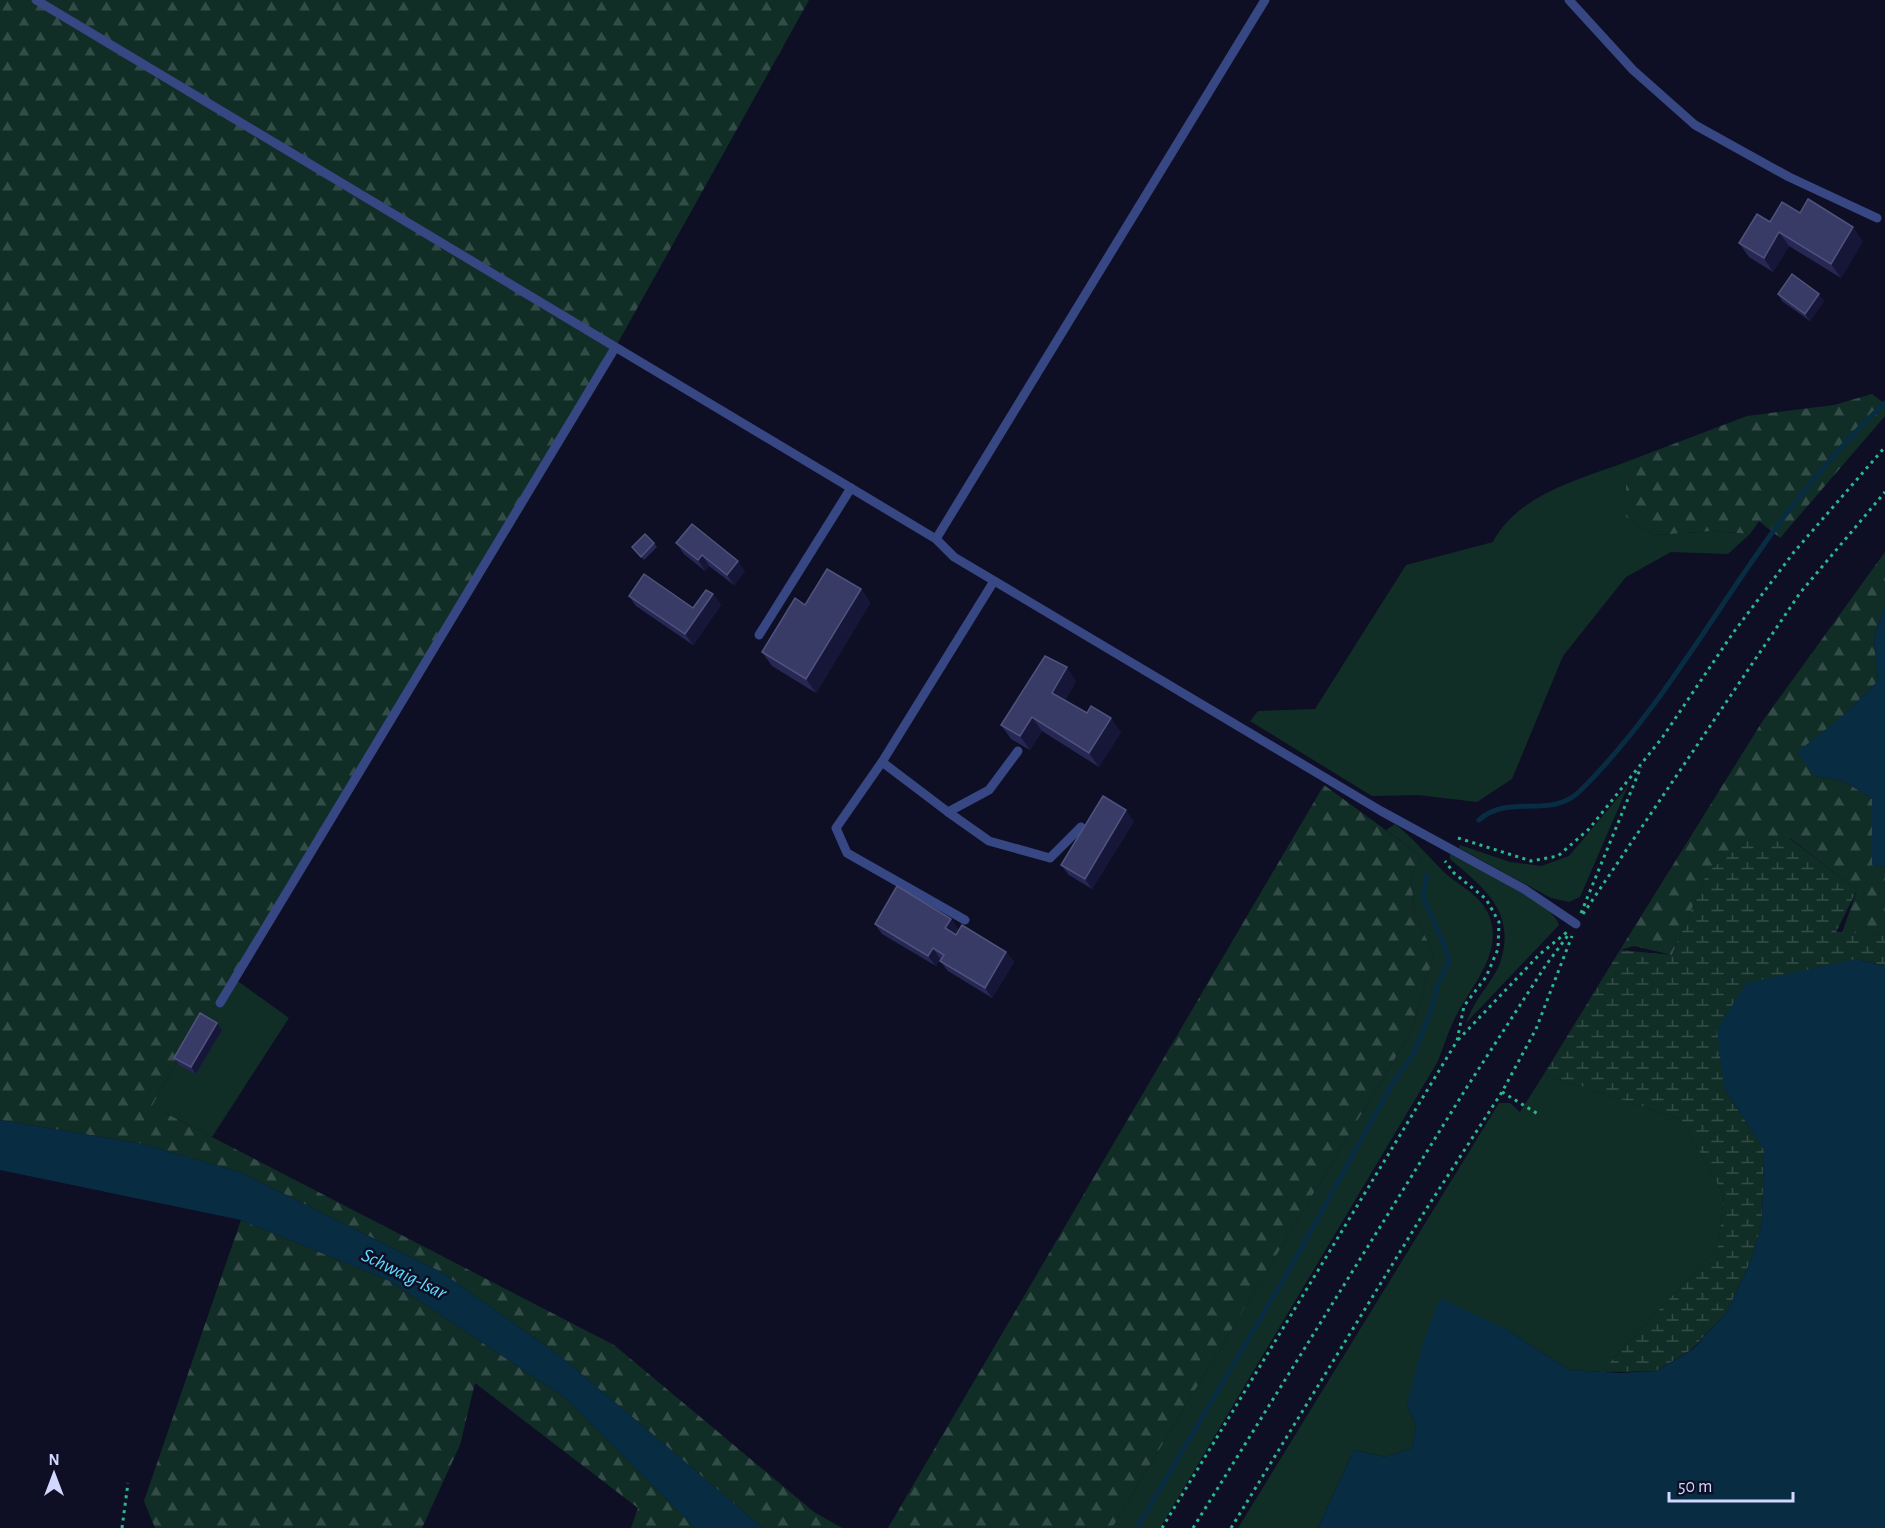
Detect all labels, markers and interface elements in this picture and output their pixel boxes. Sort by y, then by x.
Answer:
water label: Schwaig-Isar [358,1245,450,1303]
north arrow [24,1444,84,1504]
text: N [48,1452,60,1468]
scale bar [1669,1465,1794,1503]
text: 50 m [1678,1478,1712,1496]

